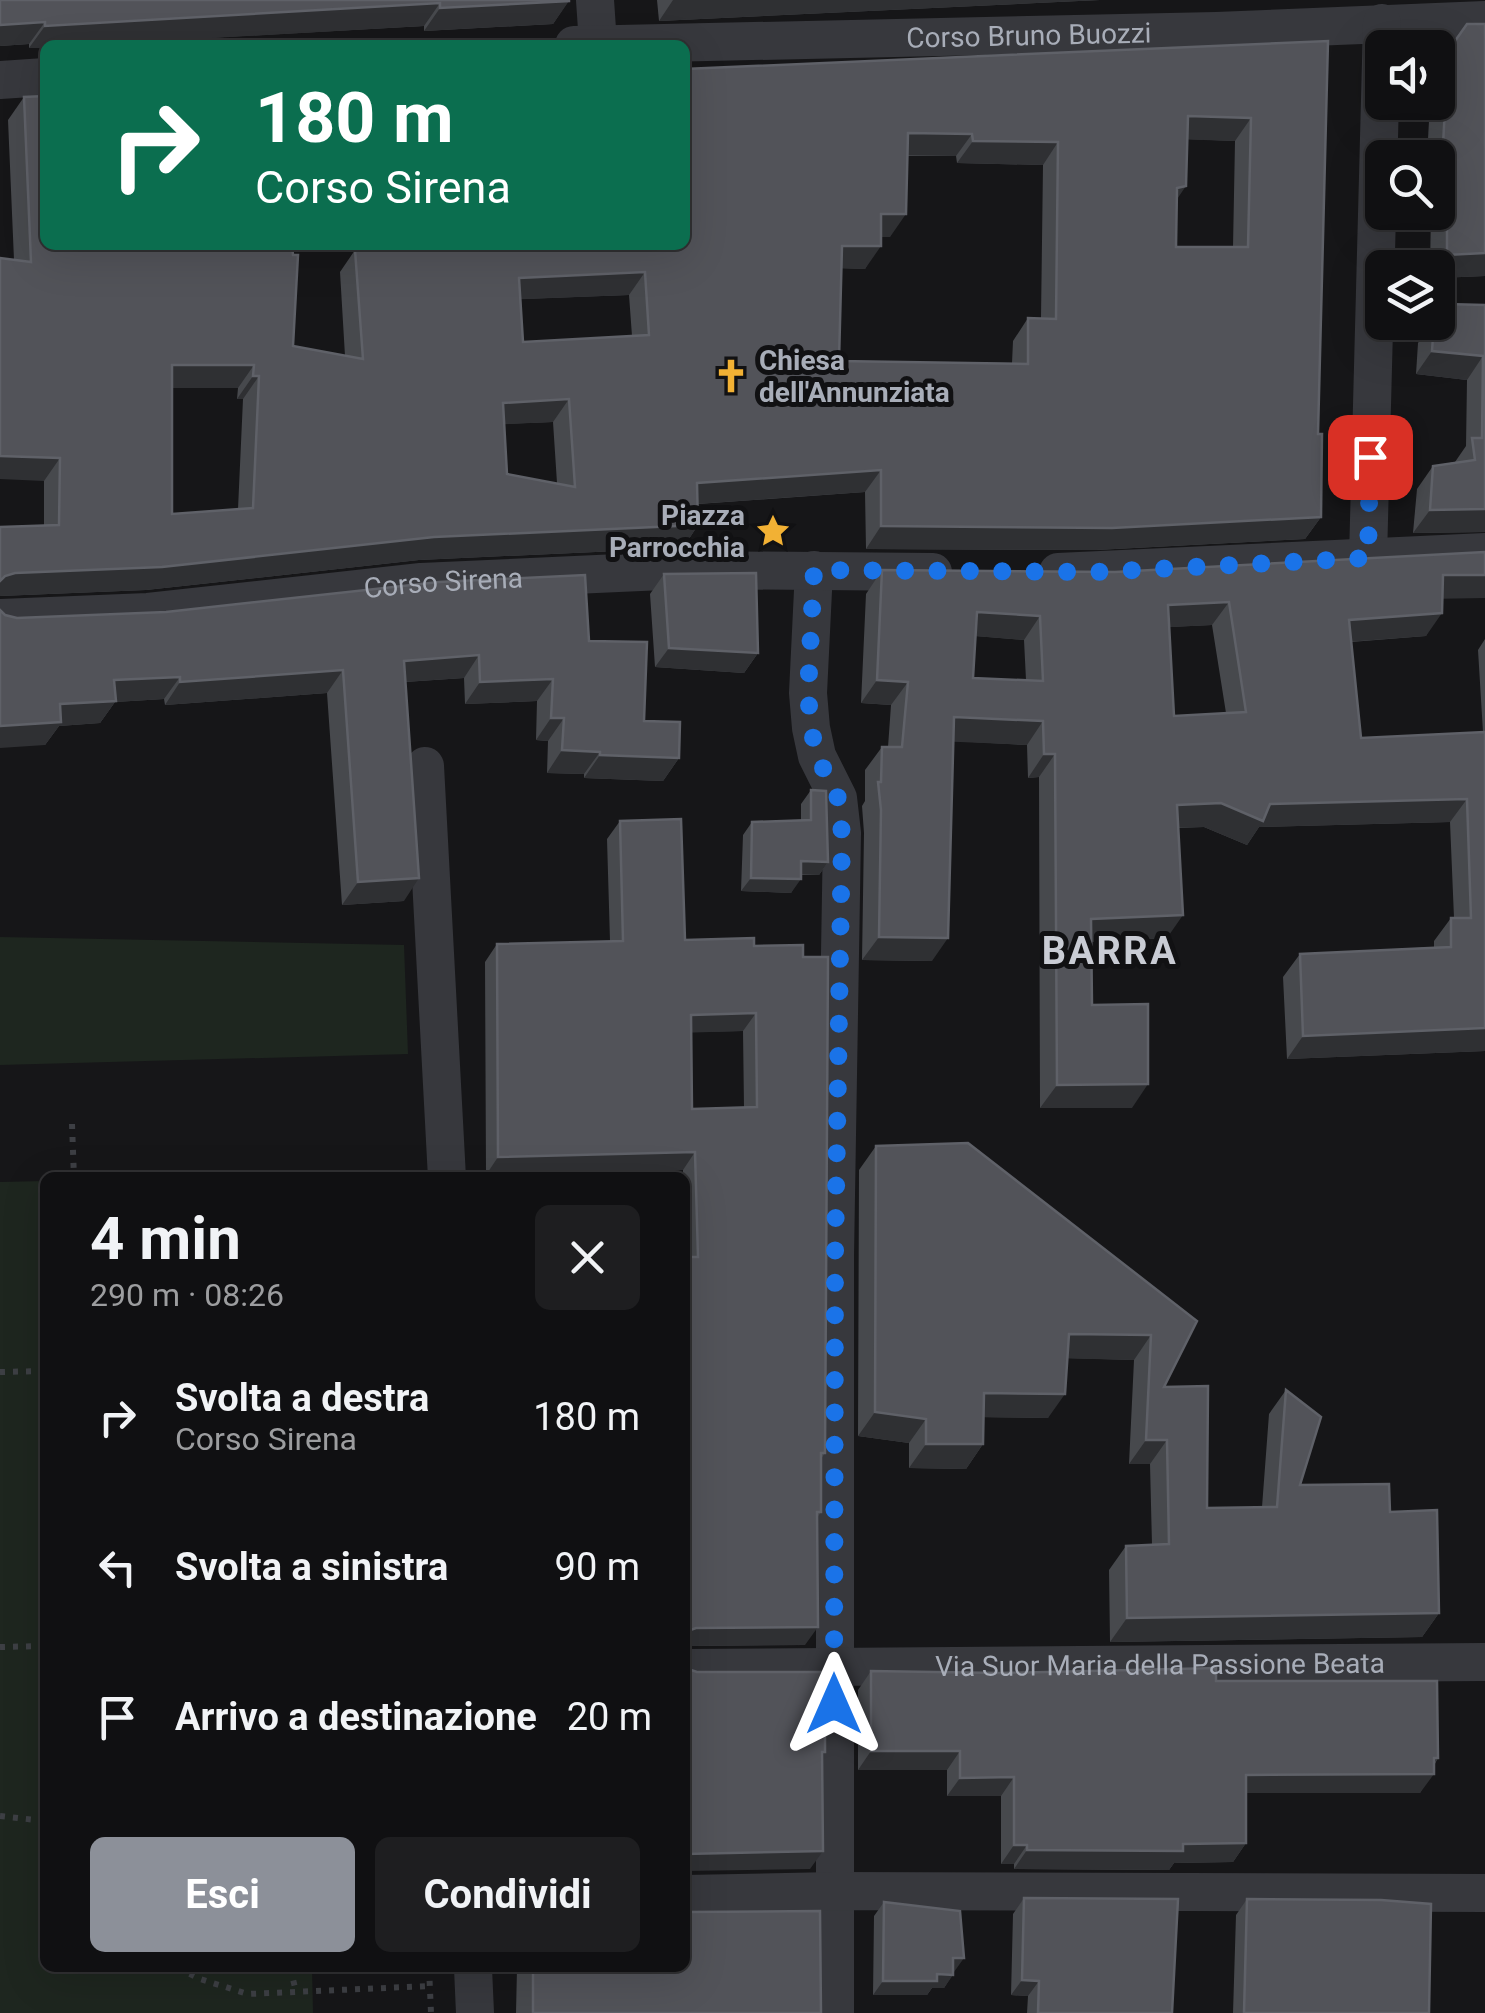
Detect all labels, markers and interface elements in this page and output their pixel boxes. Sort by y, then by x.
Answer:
street label: Corso Bruno Buozzi [906,16,1152,54]
map controls [1365,30,1455,340]
button: sound [1365,30,1455,120]
text: 180 m [255,77,454,159]
icon: right [90,80,220,210]
button: search [1365,140,1455,230]
text: Corso Sirena [255,161,511,214]
button: layers [1365,250,1455,340]
place label: Chiesa dell'Annunziata [759,344,950,409]
church icon: Chiesa dell'Annunziata [712,357,750,395]
pin [1328,415,1413,500]
icon: arrive [1343,430,1398,485]
place label: Piazza Parrocchia [609,499,745,564]
place icon: Piazza Parrocchia [754,512,792,550]
street label: Corso Sirena [362,561,524,605]
district label: BARRA [1042,929,1178,973]
text: 4 min [90,1203,241,1274]
button: close [535,1205,640,1310]
text: 290 m · 08:26 [90,1276,284,1314]
text: Svolta a destra [175,1376,429,1420]
icon: right [90,1390,145,1445]
text: 180 m [533,1395,640,1439]
text: Corso Sirena [175,1420,357,1458]
icon: left [90,1540,145,1595]
text: Svolta a sinistra [175,1545,448,1589]
text: 90 m [555,1545,640,1589]
street label: Via Suor Maria della Passione Beata [935,1646,1385,1683]
position arrow [782,1652,886,1756]
icon: arrive [90,1690,145,1745]
text: Arrivo a destinazione [175,1695,537,1739]
text: 20 m [567,1695,652,1739]
button: Esci [90,1837,355,1952]
button: Condividi [375,1837,640,1952]

